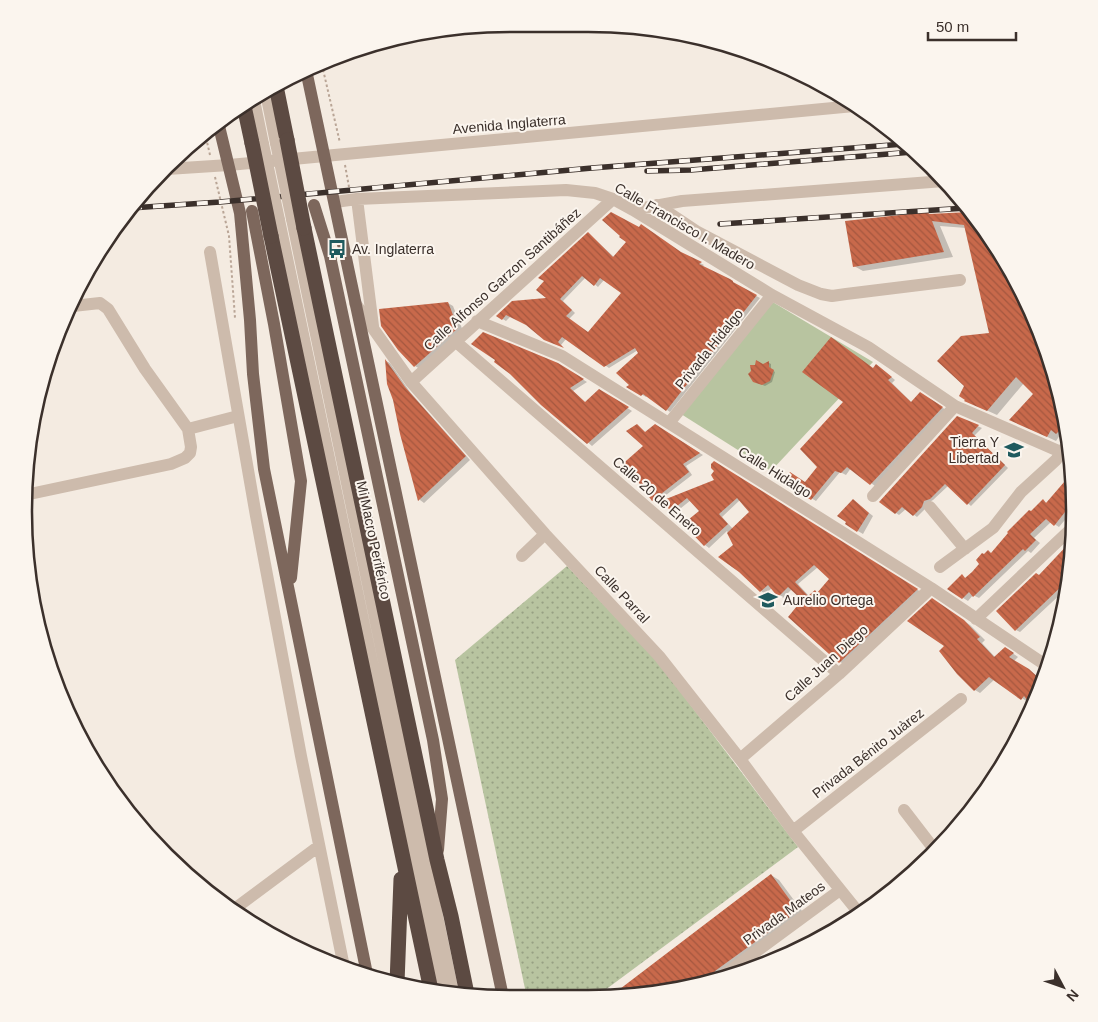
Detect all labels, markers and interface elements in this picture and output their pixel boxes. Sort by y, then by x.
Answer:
scale bar [928,10,1016,42]
text: 50 m [936,18,969,35]
street label: Avenida Inglaterra [452,111,566,137]
street label: Calle Francisco I. Madero [612,179,758,273]
street label: Calle Alfonso Garzon Santibáñez [420,204,584,354]
bus stop icon: Av. Inglaterra [326,238,348,260]
place label: Av. Inglaterra [352,241,434,257]
street label: Privada Hidalgo [672,305,746,392]
place label: Tierra Y Libertad [948,434,1000,466]
school or university icon: Tierra Y Libertad [1003,439,1025,461]
street label: Calle Hidalgo [735,443,815,501]
street label: Calle 20 de Enero [609,453,705,539]
street label: Mi Macro Periférico [354,479,394,601]
street label: Calle Parral [591,562,653,626]
school or university icon: Aurelio Ortega [757,589,779,611]
place label: Aurelio Ortega [783,592,873,608]
street label: Calle Juan Diego [781,621,871,705]
street label: Privada Bénito Juàrez [809,705,927,801]
street label: Privada Mateos [740,878,828,948]
north arrow [1038,962,1088,1012]
text: N [1063,986,1082,1005]

